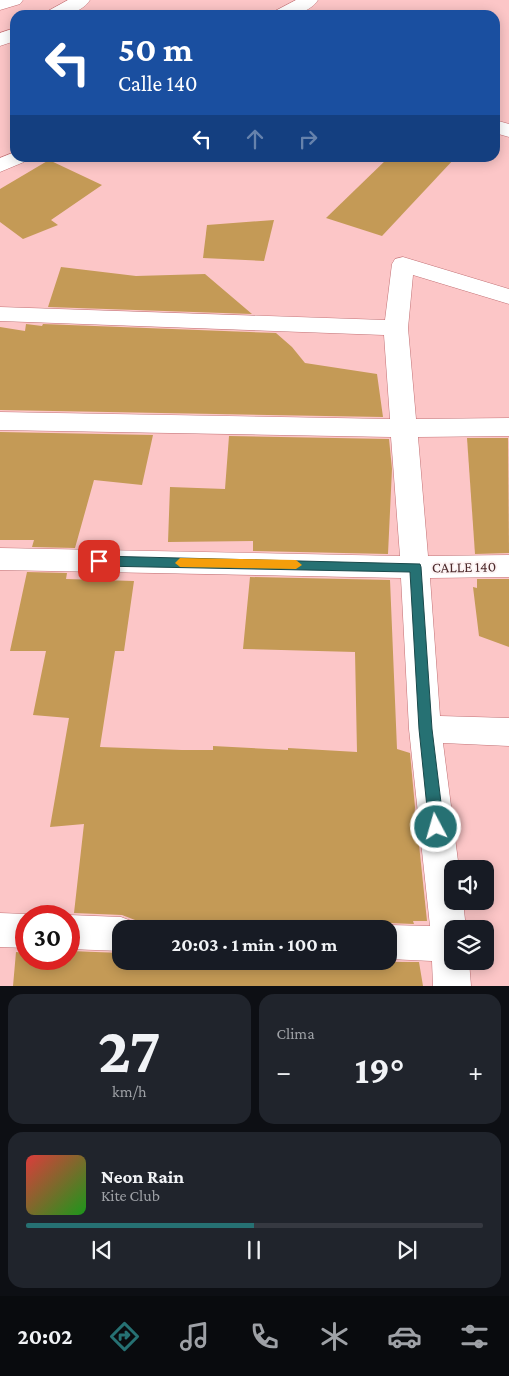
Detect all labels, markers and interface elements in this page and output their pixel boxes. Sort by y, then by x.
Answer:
icon: left [35,30,100,95]
text: 50 m [118,30,193,69]
text: Calle 140 [118,71,197,96]
icon: left [188,125,216,153]
icon: ahead [241,125,269,153]
icon: right [294,125,322,153]
pin [78,540,120,582]
icon: arrive [85,547,113,575]
street label: CALLE 140 [432,558,496,576]
position arrow [409,800,461,852]
map controls [444,860,494,970]
button: sound [444,860,494,910]
speed limit sign: 30 [15,905,80,970]
button: layers [444,920,494,970]
text: 20:03 · 1 min · 100 m [172,934,337,955]
text: 27 [98,1014,161,1086]
text: Clima [277,1025,315,1042]
text: 19° [355,1049,405,1091]
text: − [277,1056,291,1087]
text: + [468,1056,483,1087]
text: km/h [112,1083,147,1100]
text: Neon Rain [101,1166,184,1187]
text: Kite Club [101,1187,160,1204]
icon: previous [88,1236,116,1264]
icon: pause [240,1236,268,1264]
icon: next [393,1236,421,1264]
icon: directions [107,1319,142,1354]
icon: music [177,1319,212,1354]
icon: phone [247,1319,282,1354]
icon: climate [317,1319,352,1354]
icon: car [387,1319,422,1354]
icon: filters [457,1319,492,1354]
text: 20:02 [17,1324,73,1349]

